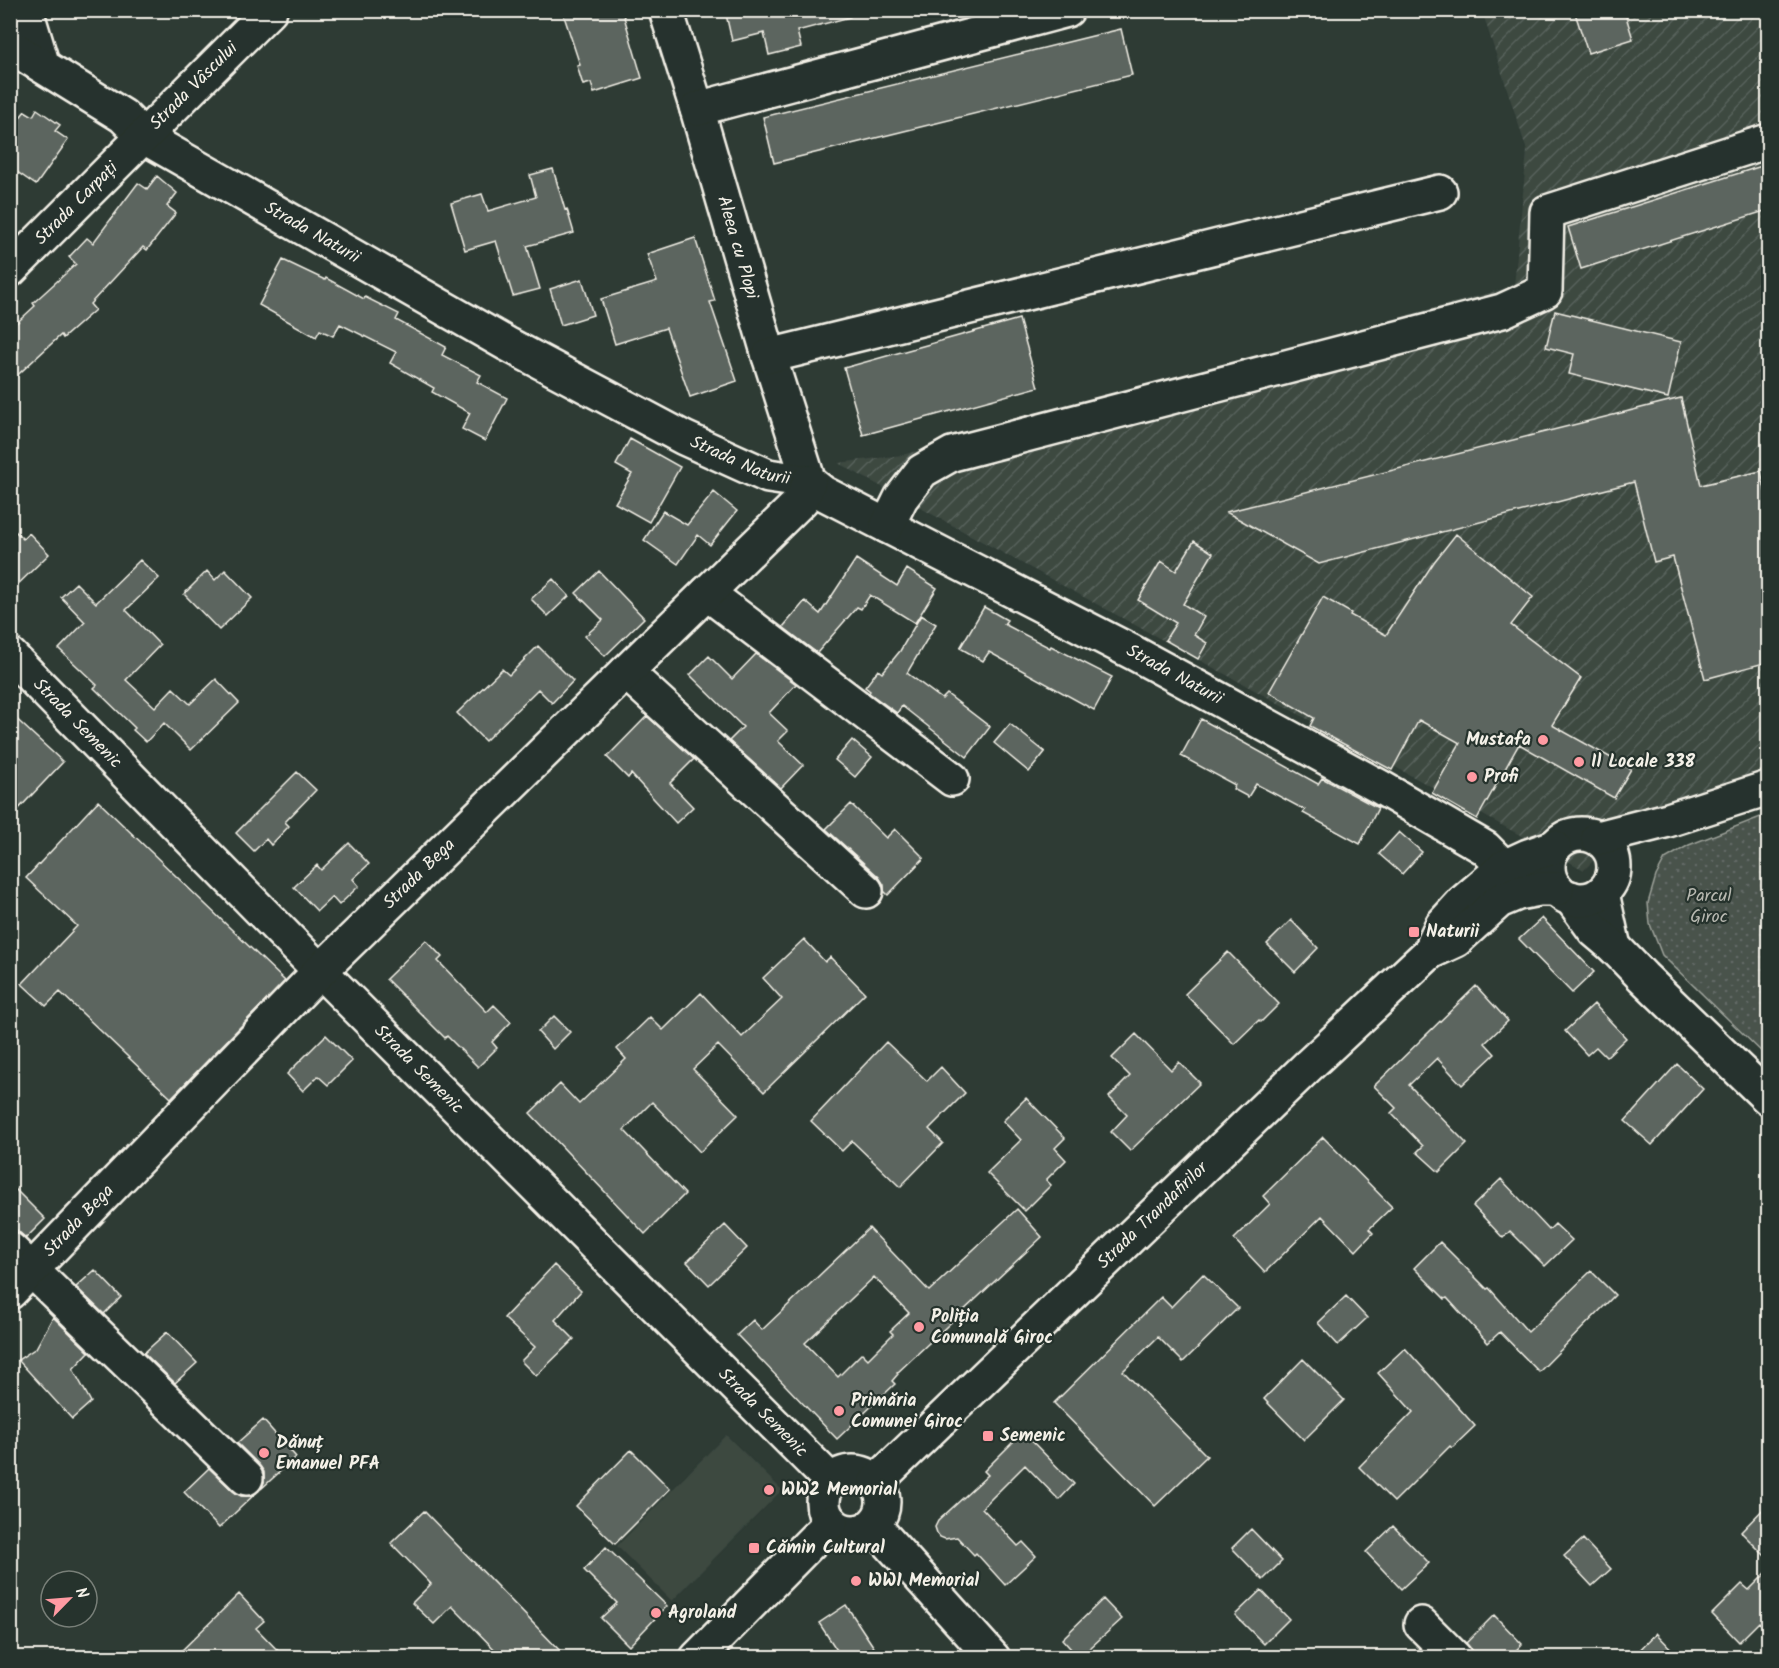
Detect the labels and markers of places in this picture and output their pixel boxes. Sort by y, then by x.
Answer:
place label: Mustafa [1466,726,1531,755]
marker: Mustafa [1536,733,1550,747]
place label: Il Locale 338 [1591,748,1695,777]
marker: Il Locale 338 [1572,755,1586,769]
place label: Profi [1484,763,1519,792]
marker: Profi [1465,770,1479,784]
place label: Naturii [1426,918,1480,947]
marker: Naturii [1407,925,1421,939]
place label: Poliția Comunală Giroc [931,1303,1053,1353]
marker: Poliția Comunală Giroc [912,1320,926,1334]
place label: Primăria Comunei Giroc [851,1387,963,1437]
marker: Primăria Comunei Giroc [832,1404,846,1418]
place label: Semenic [1000,1422,1066,1451]
place label: Dănuț Emanuel PFA [276,1429,380,1479]
marker: Semenic [981,1429,995,1443]
marker: Dănuț Emanuel PFA [257,1446,271,1460]
place label: WW2 Memorial [781,1476,897,1505]
marker: WW2 Memorial [762,1483,776,1497]
place label: Cămin Cultural [766,1534,885,1563]
marker: Cămin Cultural [747,1541,761,1555]
place label: WW1 Memorial [868,1567,979,1596]
marker: WW1 Memorial [849,1574,863,1588]
place label: Agroland [668,1599,737,1628]
marker: Agroland [649,1606,663,1620]

